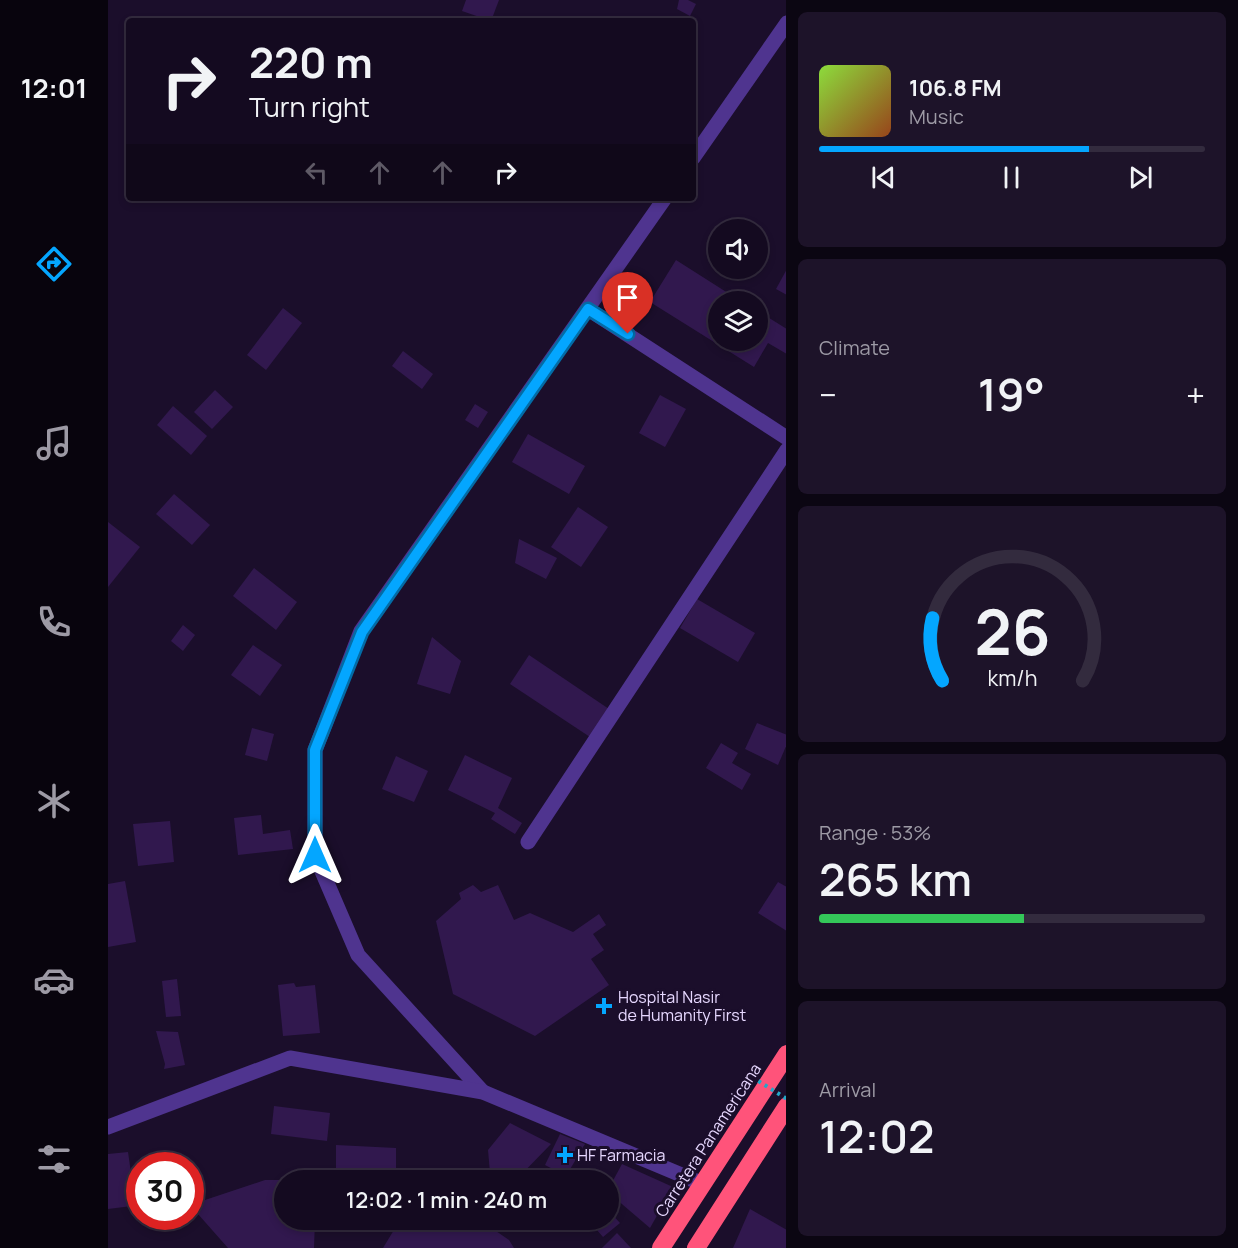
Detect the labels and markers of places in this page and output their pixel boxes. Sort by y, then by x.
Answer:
pin [602,272,653,334]
place label: Hospital Nasir de Humanity First [618,986,746,1026]
marker: Hospital Nasir de Humanity First [595,997,613,1015]
place label: HF Farmacia [577,1144,665,1166]
marker: HF Farmacia [558,1148,572,1162]

